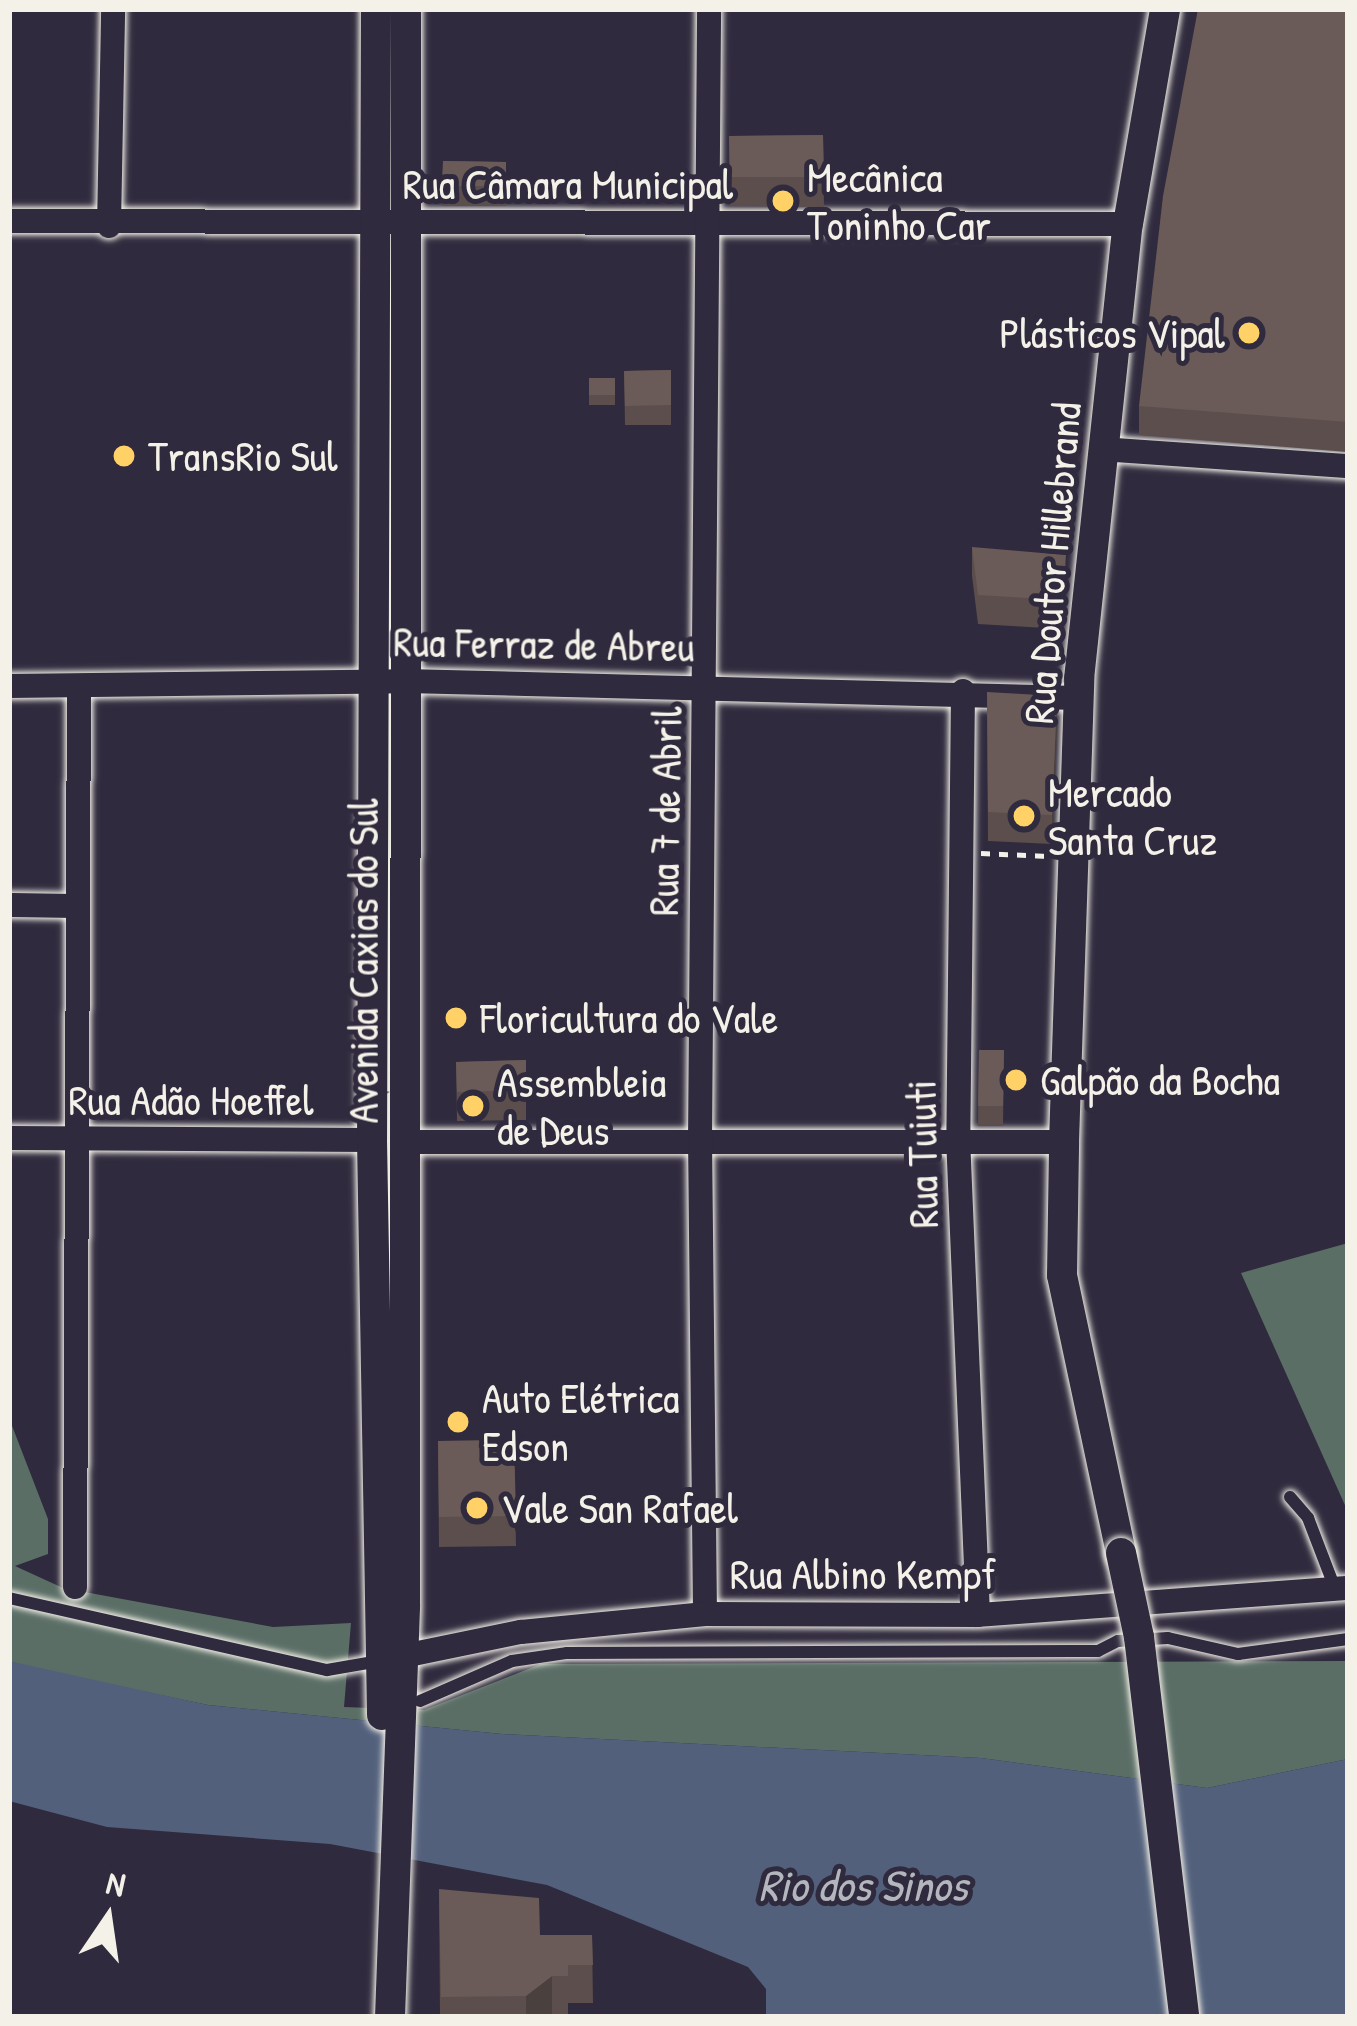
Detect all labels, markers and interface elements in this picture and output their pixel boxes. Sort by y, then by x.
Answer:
place label: Mecânica Toninho Car [807,152,991,250]
street label: Rua Câmara Municipal [403,159,733,209]
marker: Mecânica Toninho Car [770,188,796,214]
place label: Plásticos Vipal [999,308,1225,358]
marker: Plásticos Vipal [1236,320,1262,346]
street label: Rua Doutor Hillebrand [1013,400,1091,726]
place label: TransRio Sul [148,431,338,481]
marker: TransRio Sul [111,443,137,469]
street label: Rua Ferraz de Abreu [393,616,695,672]
street label: Rua 7 de Abril [638,706,692,916]
place label: Mercado Santa Cruz [1048,767,1217,866]
street label: Avenida Caxias do Sul [338,798,388,1124]
marker: Mercado Santa Cruz [1011,803,1037,829]
place label: Floricultura do Vale [480,993,778,1043]
marker: Floricultura do Vale [443,1005,469,1031]
place label: Galpão da Bocha [1040,1055,1280,1105]
place label: Assembleia de Deus [497,1057,666,1156]
marker: Galpão da Bocha [1003,1067,1029,1093]
street label: Rua Adão Hoeffel [68,1075,314,1125]
street label: Rua Tuiuti [896,1079,948,1229]
marker: Assembleia de Deus [460,1093,486,1119]
place label: Auto Elétrica Edson [482,1373,680,1472]
marker: Auto Elétrica Edson [445,1409,471,1435]
place label: Vale San Rafael [501,1483,738,1533]
marker: Vale San Rafael [464,1495,490,1521]
street label: Rua Albino Kempf [730,1549,996,1599]
north arrow [48,1858,168,1978]
water label: Rio dos Sinos [759,1858,967,1912]
text: N [103,1860,130,1906]

